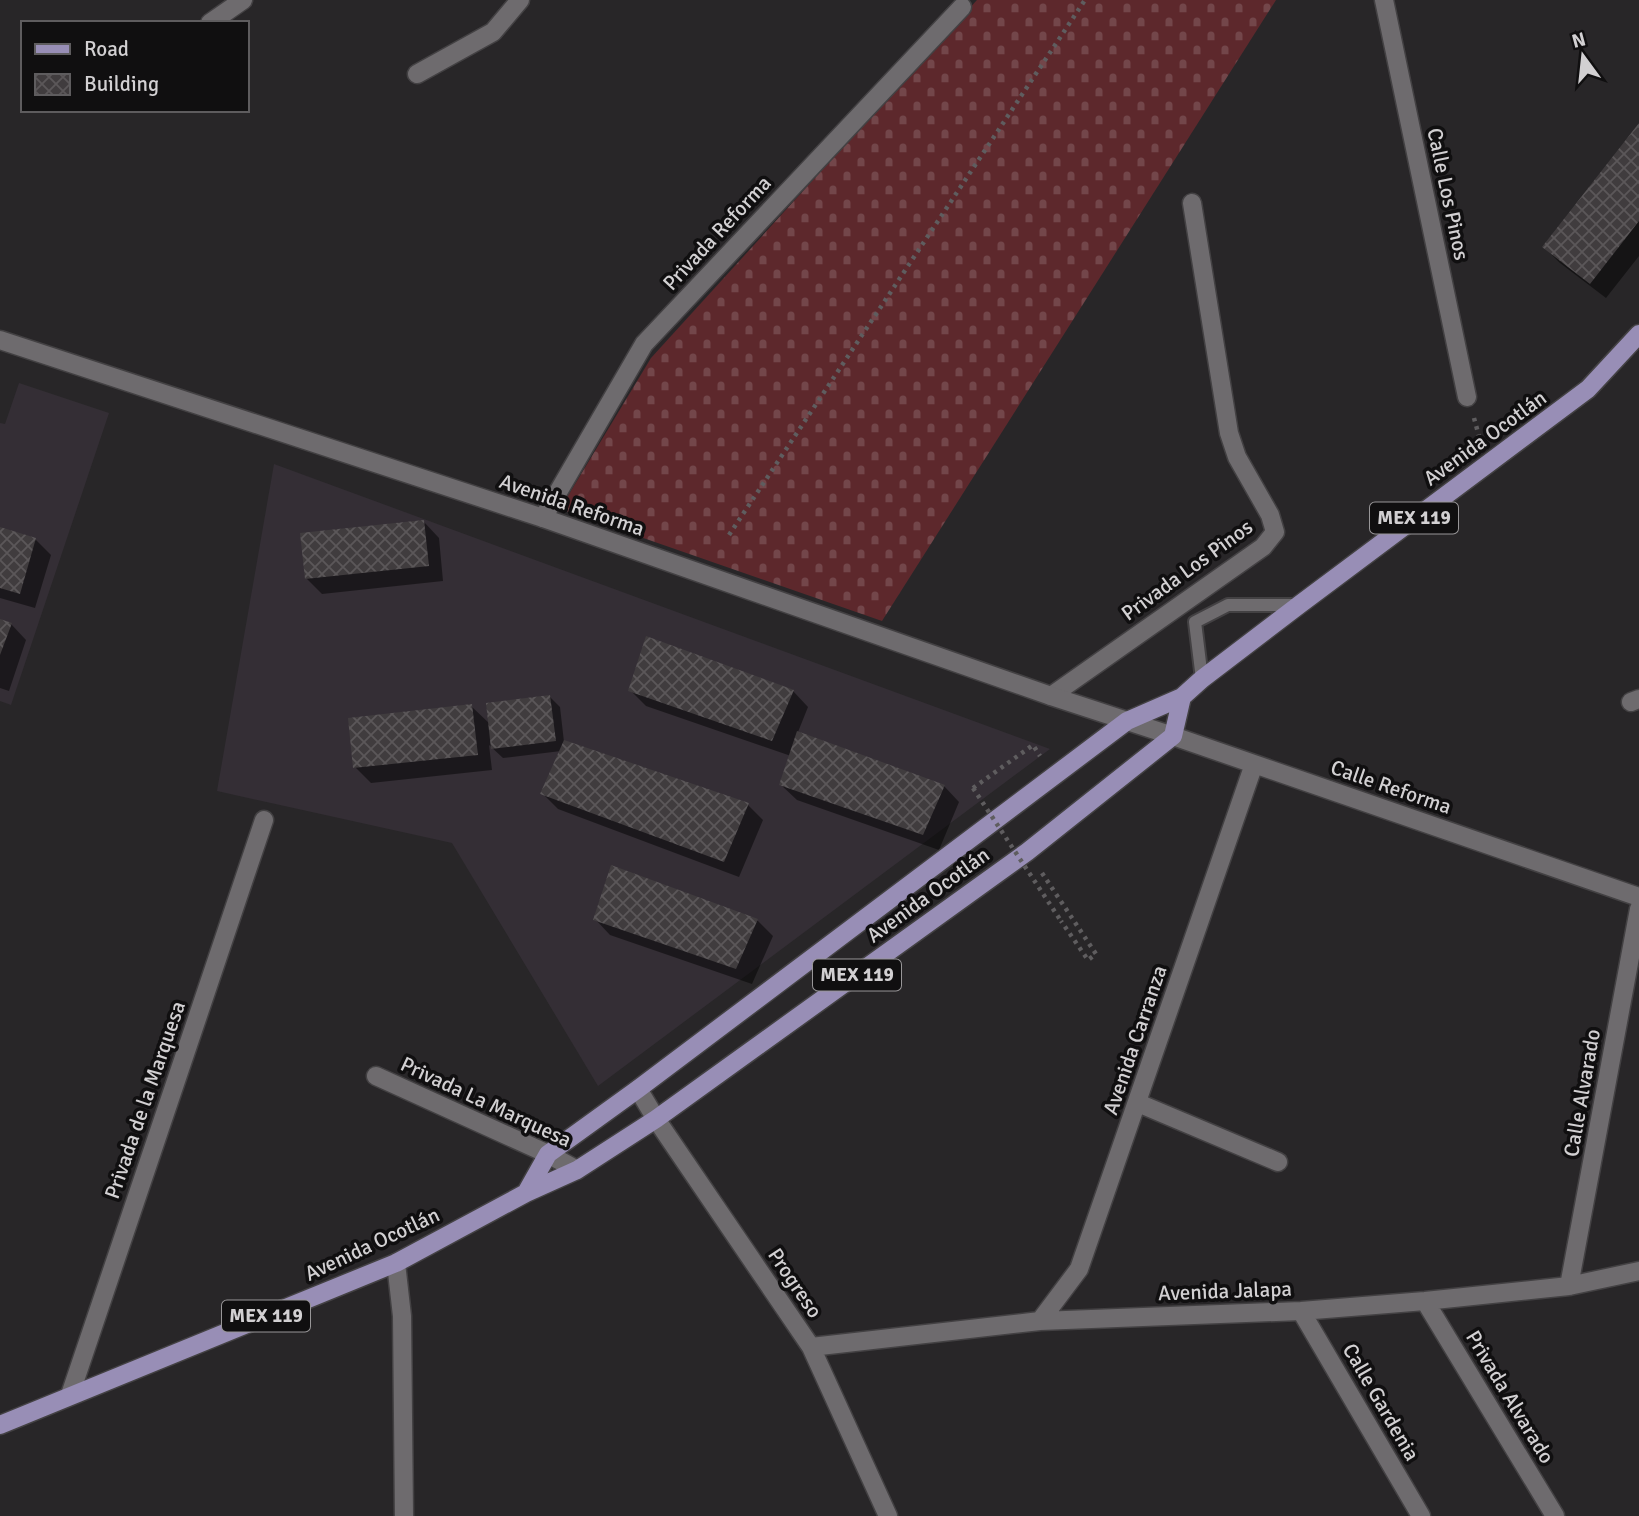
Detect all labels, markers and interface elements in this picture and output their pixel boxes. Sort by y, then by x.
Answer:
legend [21,21,248,112]
north arrow [1548,21,1618,91]
text: N [1569,27,1588,54]
text: Road [84,36,129,62]
text: Building [84,71,159,97]
street label: Calle Los Pinos [1421,126,1475,262]
street label: Privada Reforma [657,170,777,296]
street label: Avenida Ocotlán [1418,385,1552,491]
street label: Avenida Reforma [496,468,648,542]
road number: MEX 119 [1370,503,1458,534]
street label: Privada Los Pinos [1116,514,1258,626]
street label: Calle Reforma [1327,754,1455,820]
street label: Avenida Ocotlán [861,842,995,948]
road number: MEX 119 [813,959,901,990]
street label: Avenida Carranza [1097,962,1173,1118]
street label: Privada de la Marquesa [99,998,191,1202]
street label: Calle Alvarado [1558,1027,1606,1159]
street label: Privada La Marquesa [396,1051,576,1153]
street label: Avenida Ocotlán [300,1201,444,1287]
street label: Progreso [762,1243,828,1323]
street label: Avenida Jalapa [1158,1276,1292,1306]
road number: MEX 119 [222,1300,310,1332]
street label: Privada Alvarado [1460,1326,1560,1468]
street label: Calle Gardenia [1337,1339,1425,1465]

